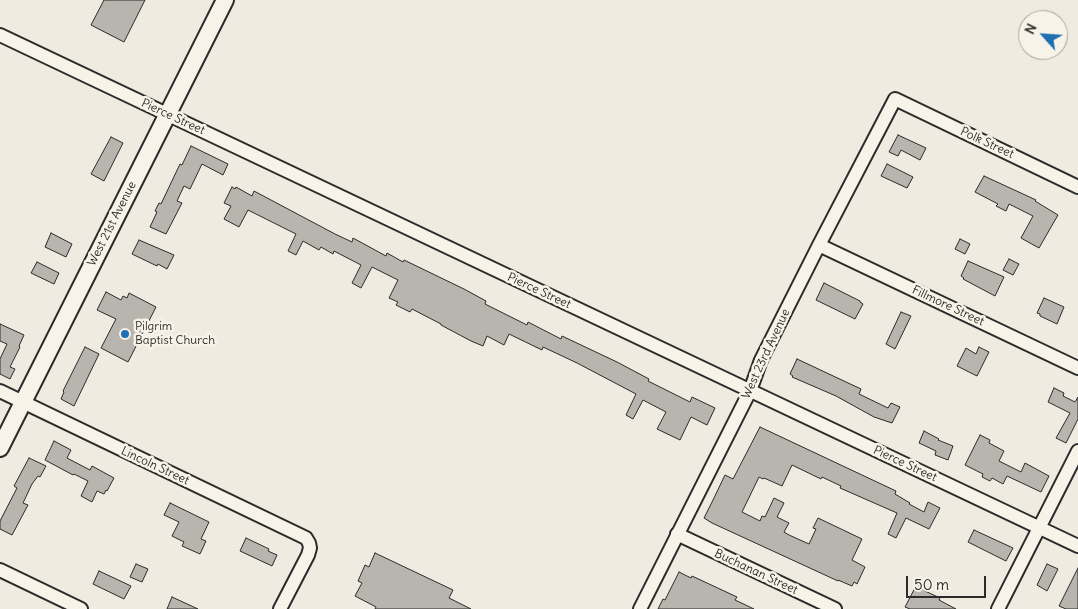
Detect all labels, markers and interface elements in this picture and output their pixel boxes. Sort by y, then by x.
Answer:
north arrow [1018,10,1068,60]
text: N [1020,21,1041,37]
street label: Pierce Street [139,96,207,138]
street label: Polk Street [958,124,1016,162]
street label: West 21st Avenue [84,179,140,269]
street label: Pierce Street [505,270,573,312]
street label: Fillmore Street [910,283,986,329]
street label: West 23rd Avenue [739,307,793,401]
place label: Pilgrim Baptist Church [135,320,215,348]
marker: Pilgrim Baptist Church [119,328,131,340]
street label: Pierce Street [871,443,939,485]
street label: Lincoln Street [119,444,191,488]
street label: Buchanan Street [712,546,800,598]
scale bar [908,566,988,598]
text: 50 m [914,575,949,594]

